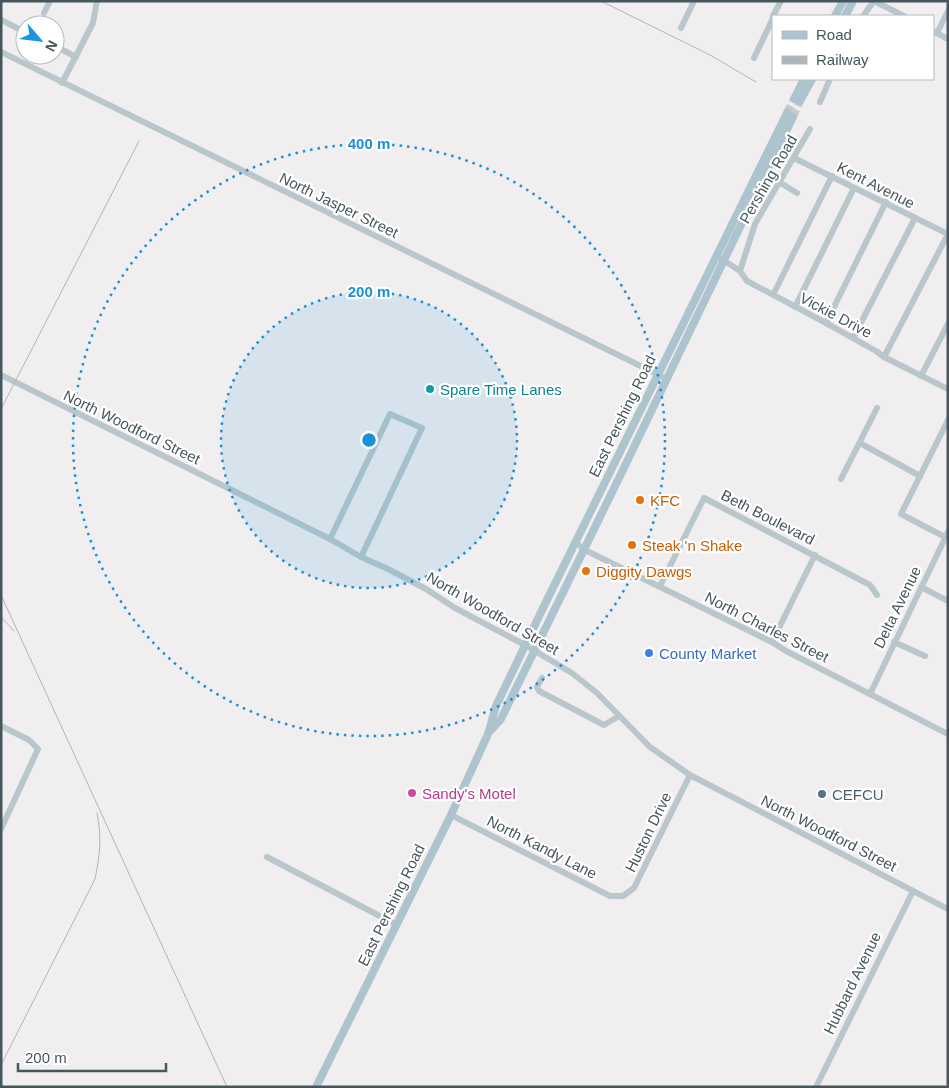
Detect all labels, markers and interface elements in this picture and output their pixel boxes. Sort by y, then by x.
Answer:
north arrow [15,15,65,65]
legend [772,15,934,80]
text: Road [816,26,852,43]
text: N [42,38,61,54]
text: Railway [816,51,869,68]
street label: Pershing Road [736,132,800,226]
text: 400 m [348,135,390,152]
street label: Kent Avenue [834,158,918,212]
street label: North Jasper Street [277,169,402,242]
text: 200 m [348,283,390,300]
street label: Vickie Drive [797,289,875,341]
street label: East Pershing Road [585,352,659,480]
place label: Spare Time Lanes [440,381,562,398]
marker: Spare Time Lanes [424,383,436,395]
street label: North Woodford Street [61,387,204,468]
centre of rings [360,431,378,449]
street label: Beth Boulevard [718,486,818,548]
place label: KFC [650,492,680,509]
marker: KFC [634,494,646,506]
place label: Steak 'n Shake [642,537,742,554]
marker: Steak 'n Shake [626,539,638,551]
place label: Diggity Dawgs [596,563,692,580]
street label: Delta Avenue [870,563,924,651]
marker: Diggity Dawgs [580,565,592,577]
street label: North Woodford Street [424,568,563,658]
street label: North Charles Street [702,588,833,666]
place label: County Market [659,645,757,662]
marker: County Market [643,647,655,659]
place label: Sandy's Motel [422,785,516,802]
place label: CEFCU [832,786,884,803]
marker: Sandy's Motel [406,787,418,799]
marker: CEFCU [816,788,828,800]
street label: Huston Drive [621,789,675,875]
street label: North Woodford Street [758,791,900,875]
street label: North Kandy Lane [484,812,600,882]
street label: East Pershing Road [354,841,428,969]
street label: Hubbard Avenue [820,929,884,1037]
scale bar [18,1040,165,1072]
text: 200 m [25,1049,67,1066]

